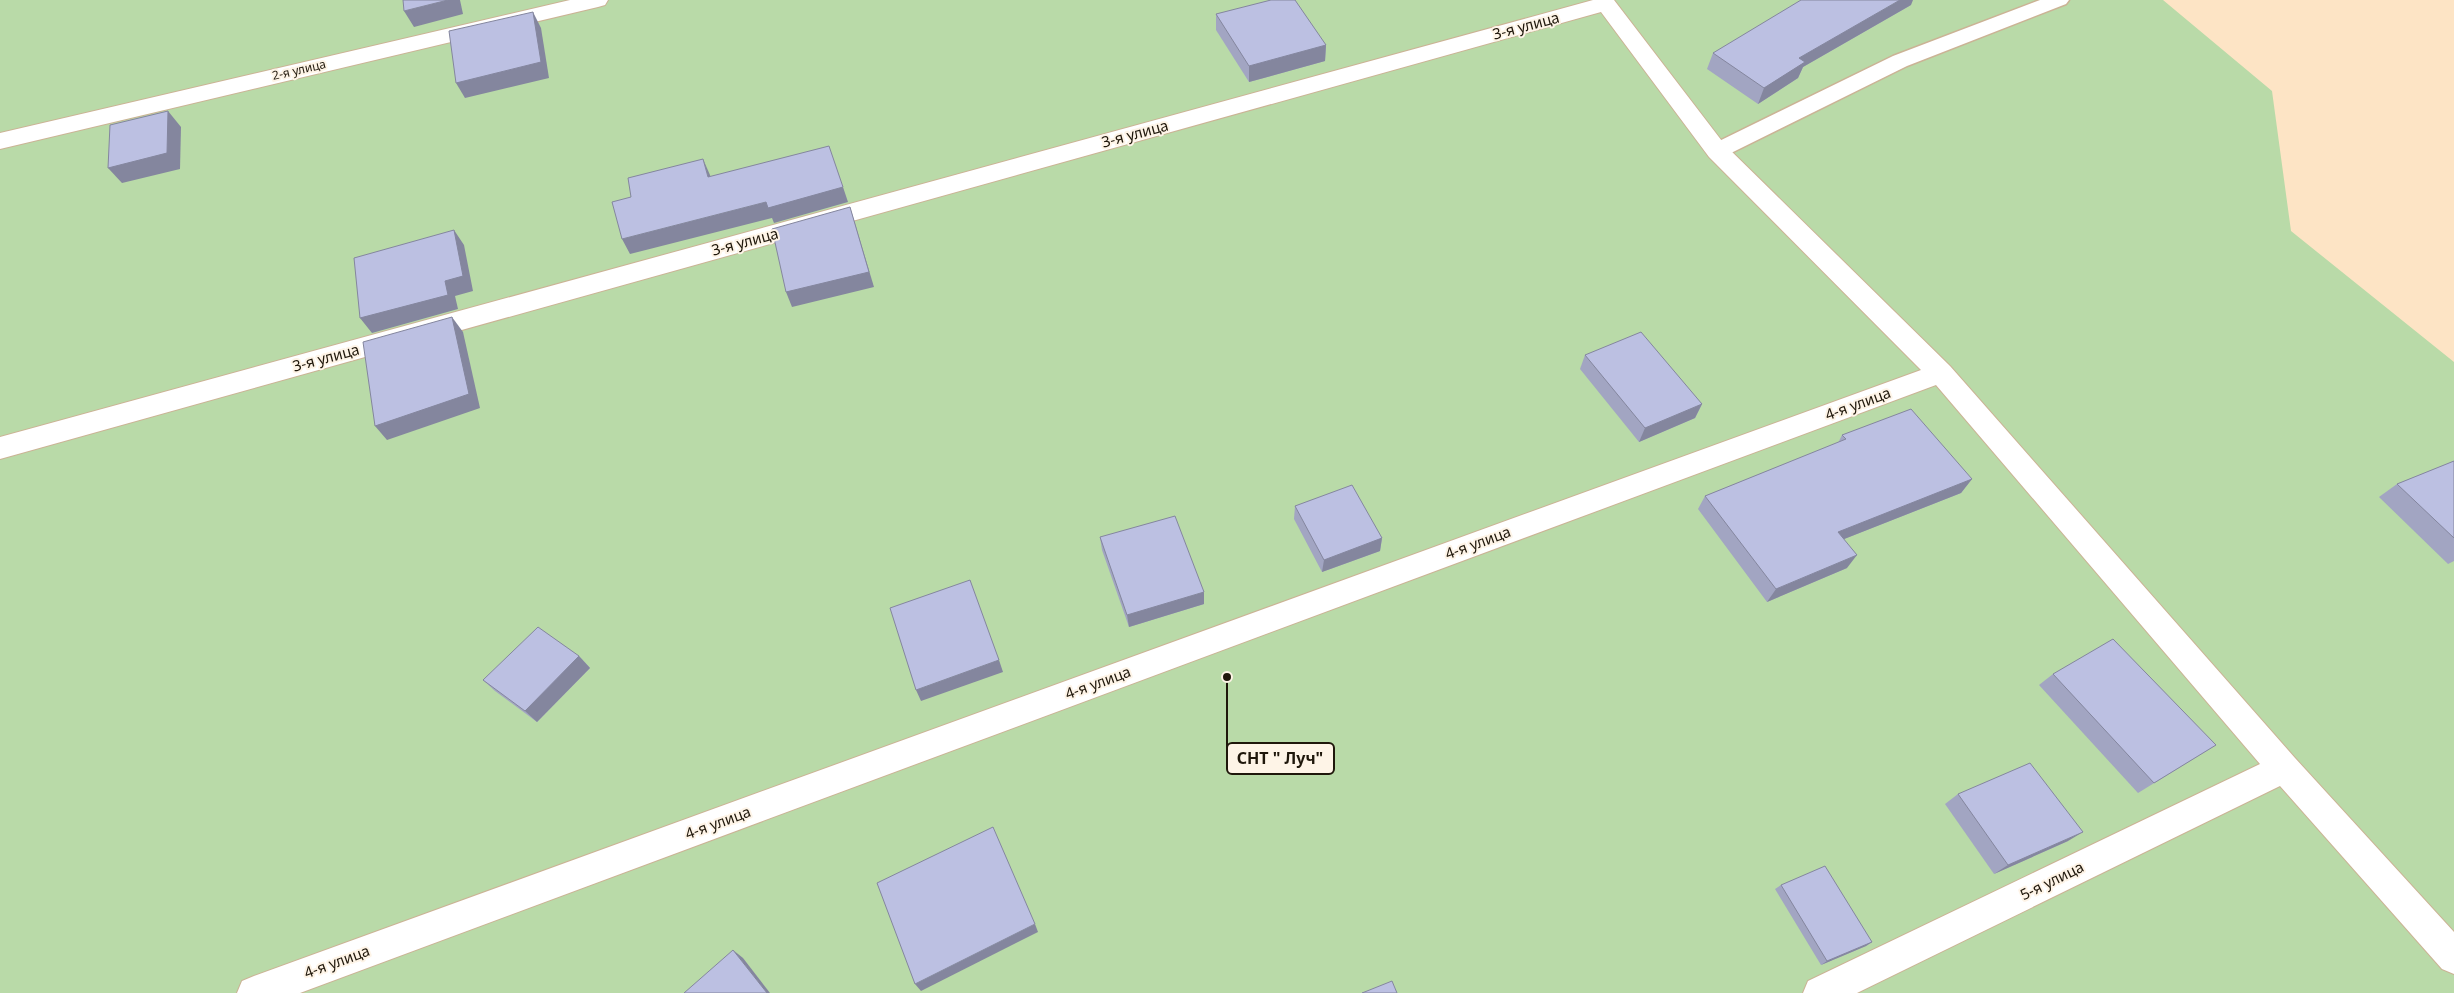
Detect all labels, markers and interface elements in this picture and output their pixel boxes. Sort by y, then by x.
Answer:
street label: 3-я улица [1490,7,1561,44]
street label: 2-я улица [270,55,327,84]
street label: 3-я улица [1099,115,1170,152]
street label: 3-я улица [709,223,780,260]
street label: 3-я улица [290,339,361,376]
street label: 4-я улица [1822,382,1893,424]
street label: 4-я улица [1442,521,1513,563]
street label: 4-я улица [1062,661,1133,703]
callout: СНТ " Луч" [1227,743,1334,774]
text: СНТ " Луч" [1237,747,1323,769]
street label: 4-я улица [682,801,753,843]
street label: 5-я улица [2016,856,2087,904]
street label: 4-я улица [301,940,372,982]

